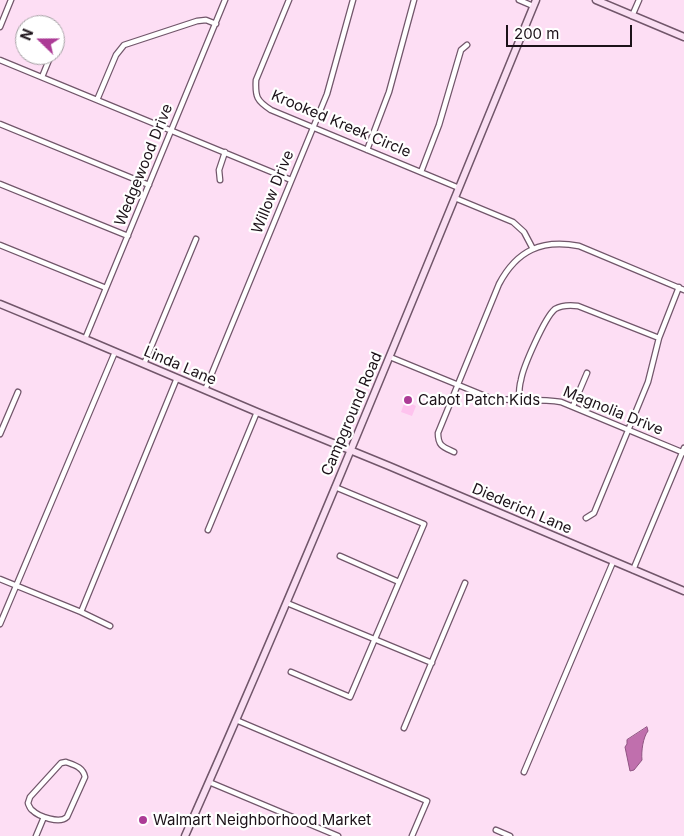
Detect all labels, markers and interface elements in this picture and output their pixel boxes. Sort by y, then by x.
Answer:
north arrow [15,15,65,65]
scale bar [509,15,635,47]
text: 200 m [514,24,559,43]
text: N [17,26,36,43]
street label: Krooked Kreek Circle [269,86,413,162]
street label: Wedgewood Drive [111,101,177,229]
street label: Willow Drive [248,148,298,236]
street label: Linda Lane [141,343,219,389]
street label: Campground Road [318,349,386,479]
street label: Magnolia Drive [560,383,666,439]
place label: Cabot Patch Kids [418,391,540,409]
marker: Cabot Patch Kids [402,394,414,406]
street label: Diederich Lane [469,480,575,538]
place label: Walmart Neighborhood Market [153,811,371,829]
marker: Walmart Neighborhood Market [137,814,149,826]

